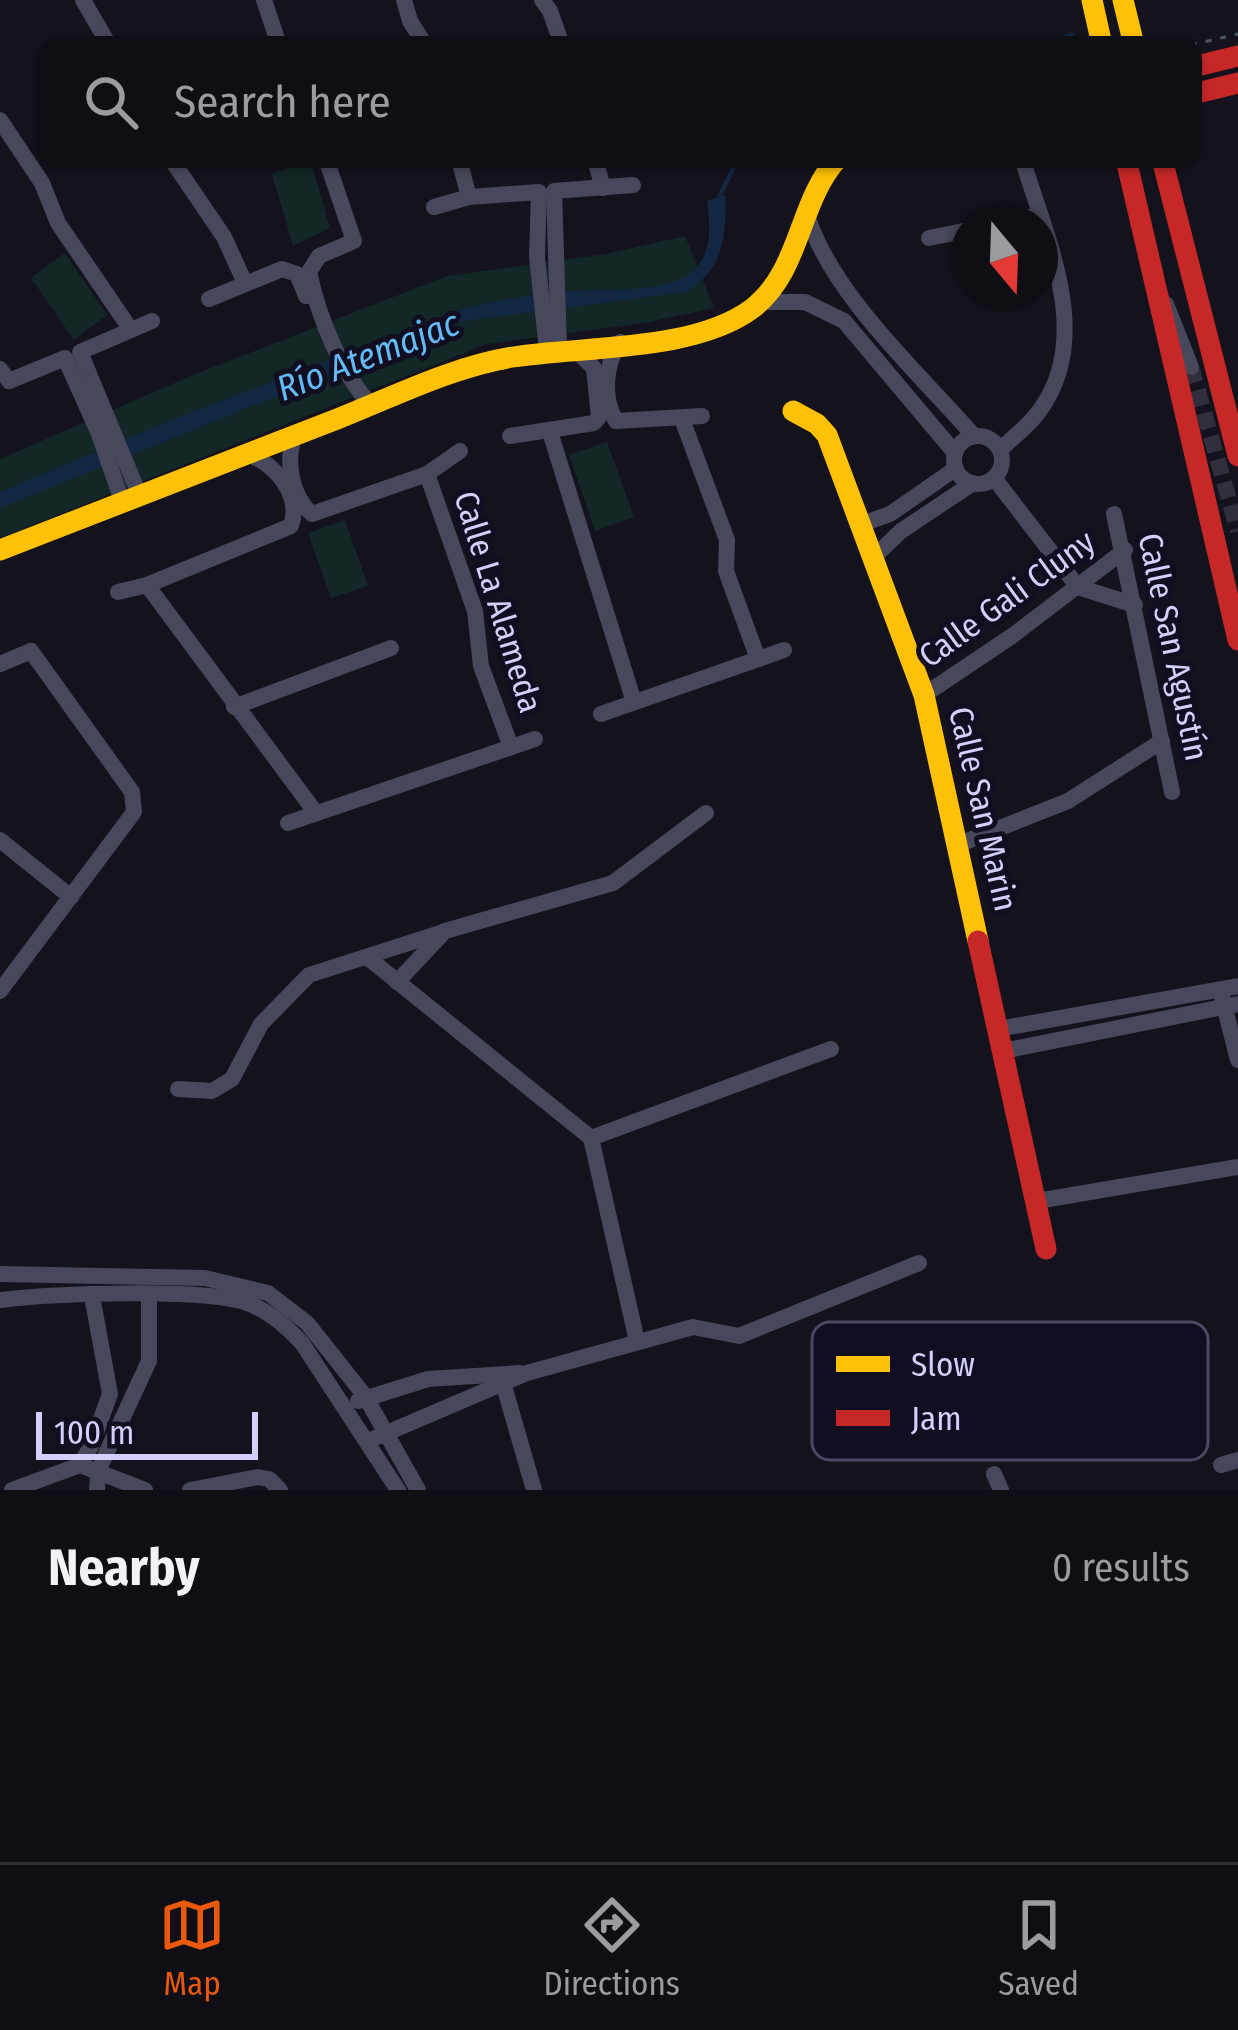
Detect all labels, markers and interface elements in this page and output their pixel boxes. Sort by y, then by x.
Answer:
search box [36,36,1202,168]
icon: search [78,69,144,135]
text: Search here [174,75,391,129]
north arrow [950,204,1058,312]
water label: Río Atemajac [271,301,466,411]
street label: Calle La Alameda [445,486,551,718]
street label: Calle Gali Cluny [911,522,1103,676]
street label: Calle San Agustín [1129,530,1217,764]
street label: Calle San Marin [940,703,1026,915]
legend [812,1322,1208,1460]
text: Slow [911,1345,975,1385]
text: Jam [911,1399,962,1439]
scale bar [36,1406,258,1459]
text: 100 m [54,1413,134,1453]
text: Nearby [48,1537,200,1599]
text: 0 results [1052,1545,1190,1591]
tab: Map [159,1892,225,2004]
tab: Directions [543,1892,680,2004]
tab: Saved [998,1892,1079,2004]

